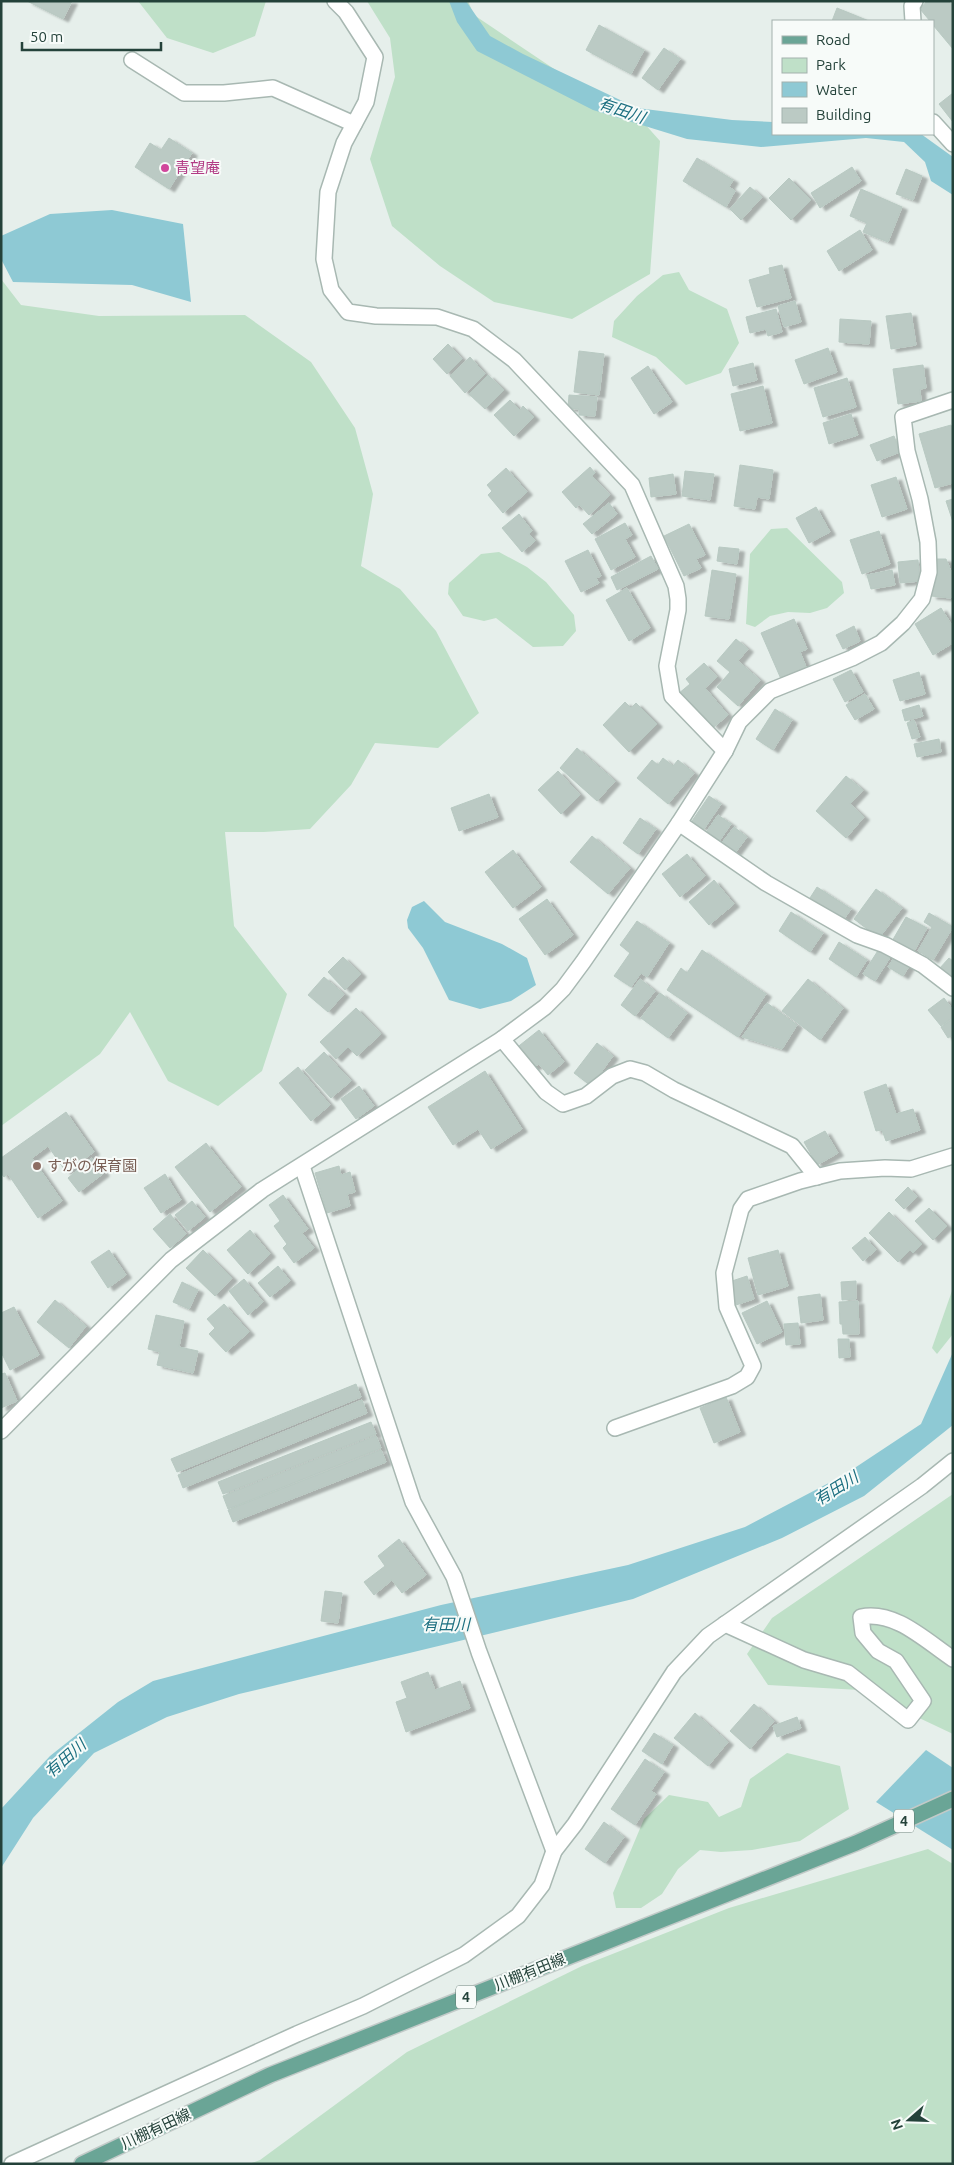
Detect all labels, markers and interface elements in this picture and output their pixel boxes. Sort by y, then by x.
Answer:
scale bar [22,20,161,52]
legend [772,20,934,135]
text: 50 m [30,28,63,45]
text: Road [816,31,851,48]
text: Park [816,56,846,73]
text: Water [816,81,857,98]
water label: 有田川 [596,94,650,127]
text: Building [816,106,871,123]
place label: 青望庵 [175,159,220,176]
marker: 青望庵 [159,162,171,174]
place label: すがの保育園 [47,1157,137,1174]
marker: すがの保育園 [31,1160,43,1172]
water label: 有田川 [811,1467,863,1508]
water label: 有田川 [422,1615,472,1633]
water label: 有田川 [41,1734,91,1781]
road number: 4 [894,1810,914,1832]
street label: 川棚有田線 [492,1950,568,1993]
road number: 4 [456,1985,476,2008]
north arrow [884,2095,934,2145]
street label: 川棚有田線 [118,2105,193,2152]
text: N [887,2117,906,2132]

